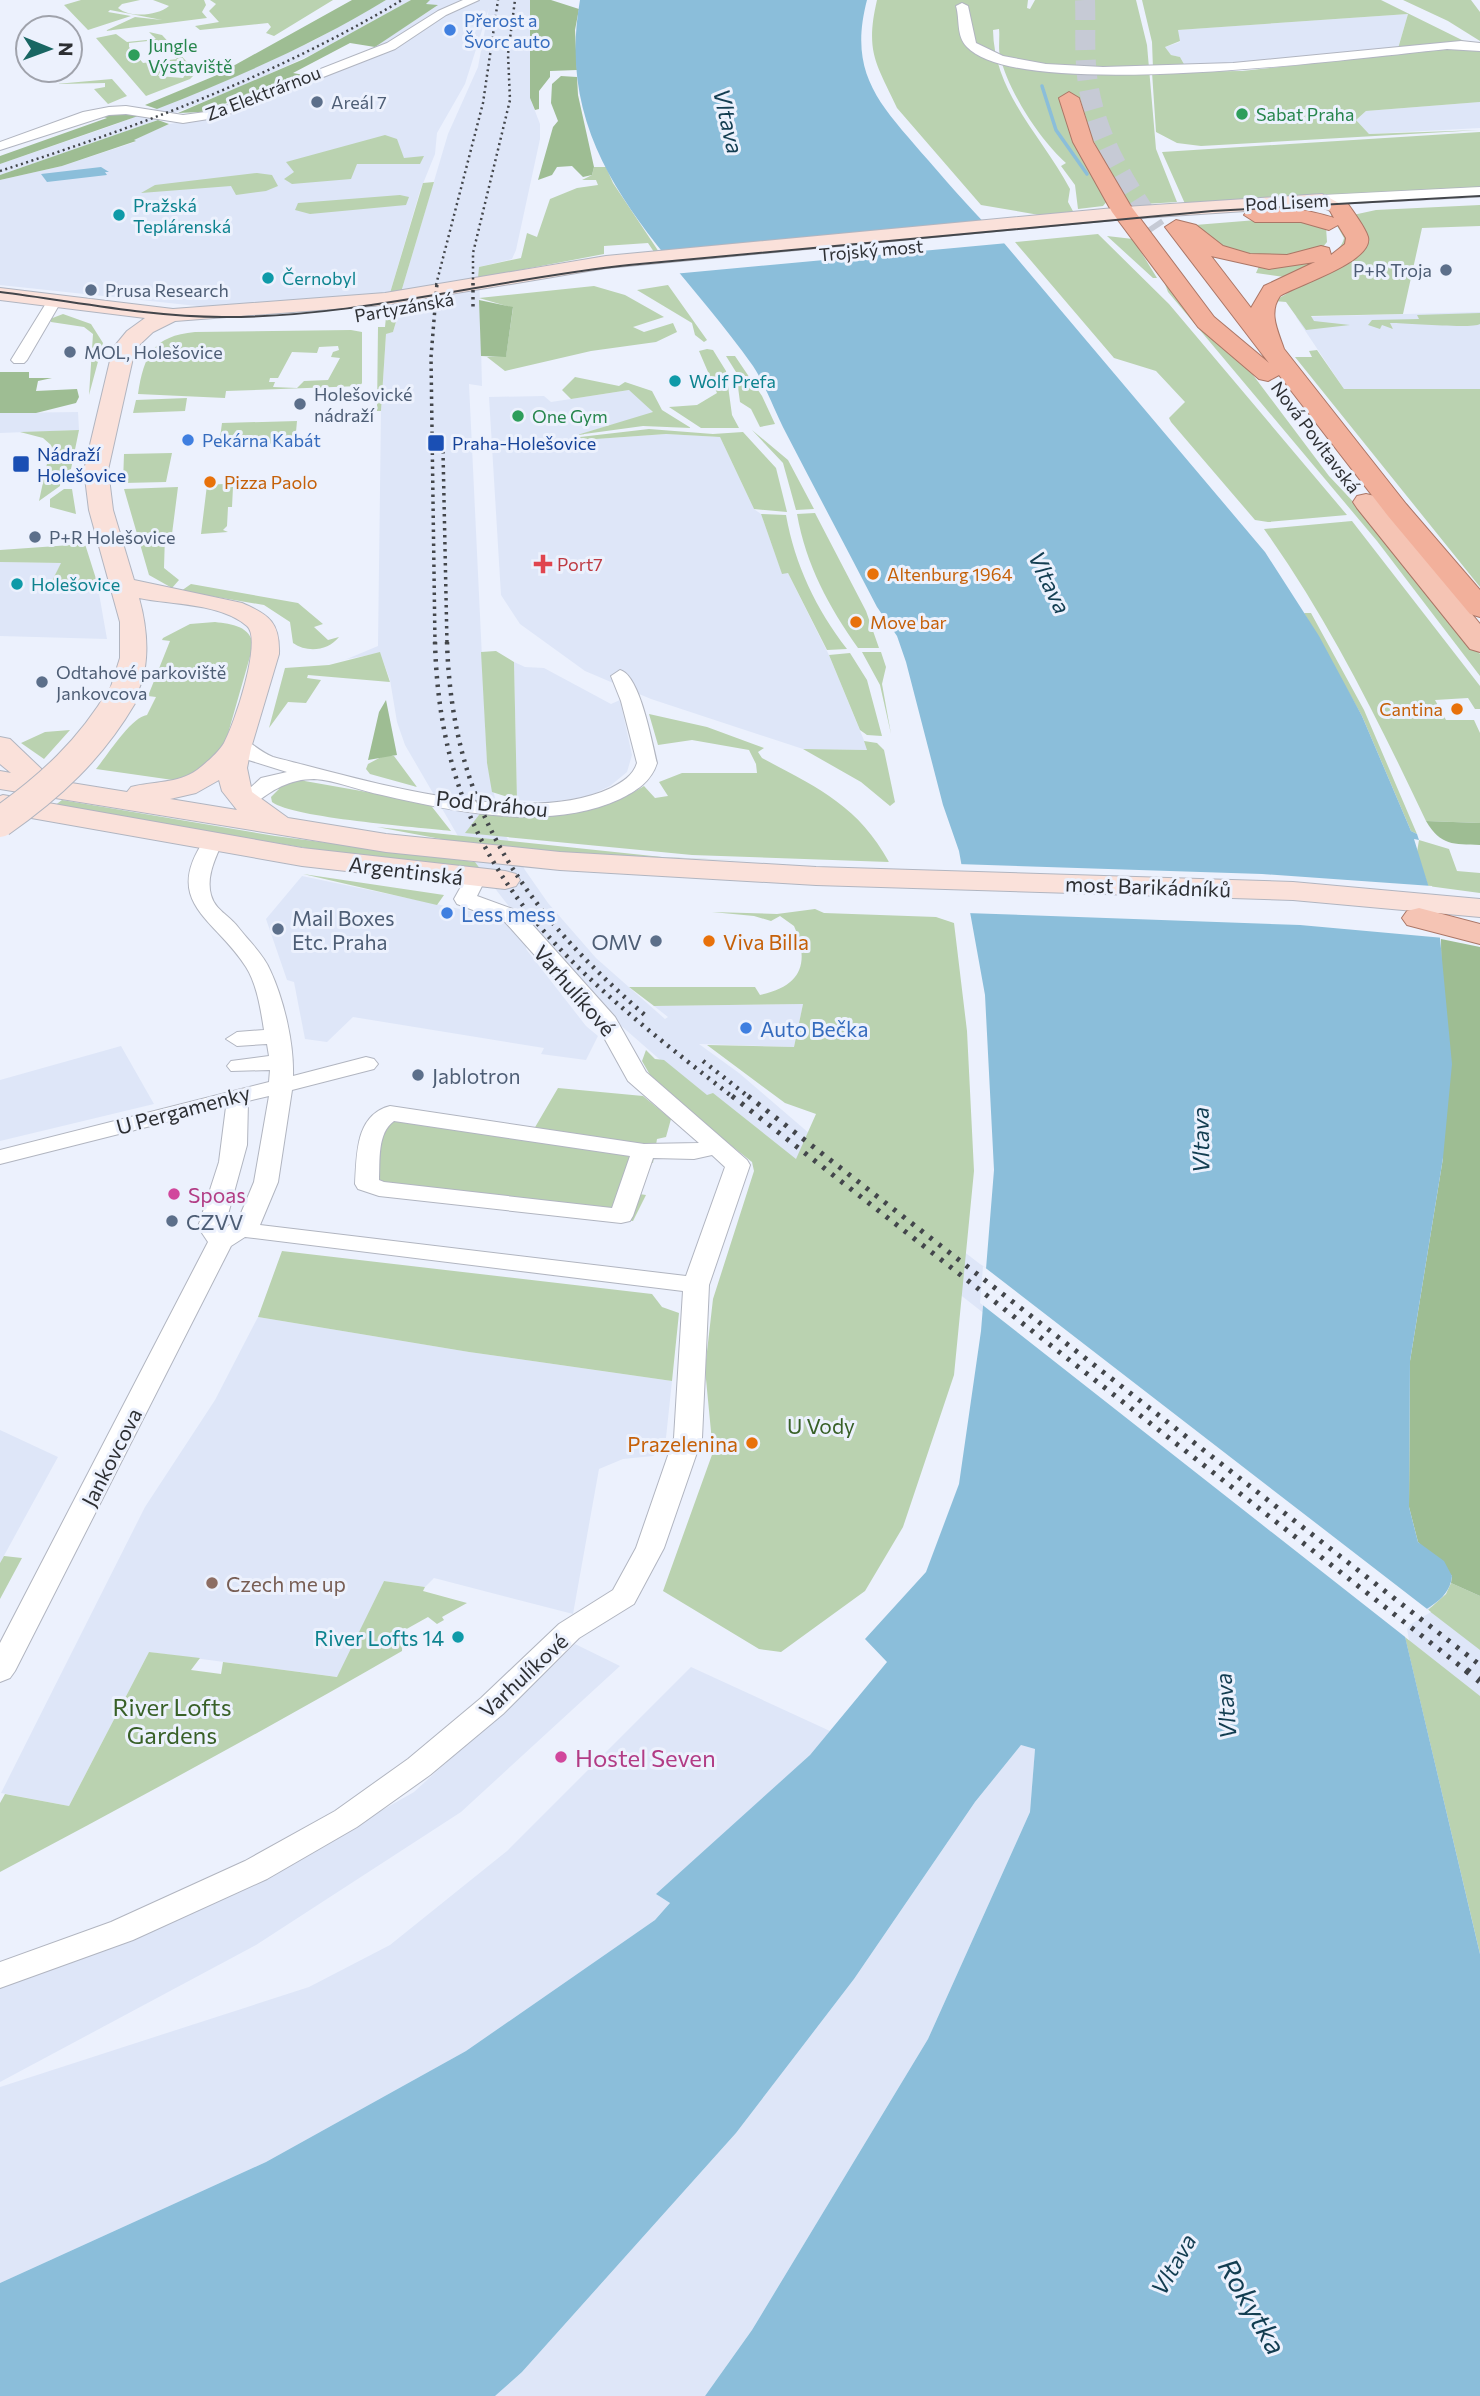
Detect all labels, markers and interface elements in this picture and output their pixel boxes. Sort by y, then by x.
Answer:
place label: Přerost a Švorc auto [464,9,551,52]
north arrow [14,14,84,84]
marker: Přerost a Švorc auto [442,22,458,38]
place label: Jungle Výstaviště [148,34,232,77]
text: N [55,42,78,57]
marker: Jungle Výstaviště [126,47,142,63]
street label: Za Elektrárnou [202,61,324,125]
water label: Vltava [708,86,750,156]
place label: Areál 7 [331,91,387,113]
marker: Areál 7 [309,94,325,110]
place label: Sabat Praha [1256,103,1354,125]
marker: Sabat Praha [1234,106,1250,122]
street label: Pod Lisem [1245,189,1329,215]
place label: Pražská Teplárenská [133,194,231,237]
marker: Pražská Teplárenská [111,207,127,223]
street label: Trojský most [818,234,924,266]
place label: P+R Troja [1353,259,1432,281]
marker: P+R Troja [1438,262,1454,278]
place label: Černobyl [282,267,356,289]
marker: Černobyl [260,270,276,286]
place label: Prusa Research [105,279,229,301]
marker: Prusa Research [83,282,99,298]
street label: Partyzánská [353,287,455,327]
place label: MOL, Holešovice [84,341,223,363]
marker: MOL, Holešovice [62,344,78,360]
place label: Wolf Prefa [689,370,776,392]
marker: Wolf Prefa [667,373,683,389]
street label: Nová Povltavská [1267,377,1365,497]
place label: Holešovické nádraží [314,383,413,426]
marker: Holešovické nádraží [292,396,308,412]
place label: One Gym [532,405,608,427]
marker: One Gym [510,408,526,424]
place label: Pekárna Kabát [202,429,321,451]
marker: Pekárna Kabát [180,432,196,448]
place label: Praha-Holešovice [452,432,596,454]
marker: Praha-Holešovice [426,433,446,453]
place label: Nádraží Holešovice [37,443,126,486]
marker: Nádraží Holešovice [11,454,31,474]
place label: Pizza Paolo [224,471,317,493]
marker: Pizza Paolo [202,474,218,490]
place label: P+R Holešovice [49,526,176,548]
marker: P+R Holešovice [27,529,43,545]
water label: Vltava [1023,546,1077,618]
place label: Port7 [557,553,603,575]
marker: Port7 [535,556,551,572]
place label: Altenburg 1964 [887,563,1013,585]
marker: Altenburg 1964 [865,566,881,582]
place label: Holešovice [31,573,120,595]
marker: Holešovice [9,576,25,592]
place label: Move bar [870,611,947,633]
marker: Move bar [848,614,864,630]
place label: Odtahové parkoviště Jankovcova [56,661,226,704]
marker: Odtahové parkoviště Jankovcova [34,674,50,690]
place label: Cantina [1379,698,1443,720]
marker: Cantina [1449,701,1465,717]
street label: Pod Dráhou [435,785,549,821]
street label: Argentinská [347,851,465,889]
street label: most Barikádníků [1065,871,1231,901]
place label: Less mess [461,901,556,926]
place label: Mail Boxes Etc. Praha [292,905,395,954]
marker: Less mess [439,905,455,921]
marker: Mail Boxes Etc. Praha [270,921,286,937]
place label: OMV [592,929,642,954]
place label: Viva Billa [723,929,809,954]
marker: OMV [648,933,664,949]
marker: Viva Billa [701,933,717,949]
street label: Varhulíkové [529,940,621,1040]
place label: Auto Bečka [760,1016,868,1041]
marker: Auto Bečka [738,1020,754,1036]
place label: Jablotron [432,1063,520,1088]
marker: Jablotron [410,1067,426,1083]
street label: U Pergamenky [113,1079,253,1139]
water label: Vltava [1185,1107,1215,1173]
place label: Spoas [188,1182,246,1207]
marker: Spoas [166,1186,182,1202]
place label: CZVV [186,1209,243,1234]
marker: CZVV [164,1213,180,1229]
street label: Jankovcova [76,1404,146,1510]
park label: U Vody [787,1413,855,1438]
place label: Prazelenina [627,1431,738,1456]
marker: Prazelenina [744,1435,760,1451]
place label: Czech me up [226,1571,346,1596]
marker: Czech me up [204,1575,220,1591]
place label: River Lofts 14 [314,1625,444,1650]
street label: Varhulíkové [474,1628,572,1722]
marker: River Lofts 14 [450,1629,466,1645]
water label: Vltava [1208,1672,1242,1740]
park label: River Lofts Gardens [112,1692,232,1749]
place label: Hostel Seven [575,1743,716,1772]
marker: Hostel Seven [553,1749,569,1765]
water label: Vltava [1144,2228,1202,2300]
water label: Rokytka [1212,2252,1294,2360]

